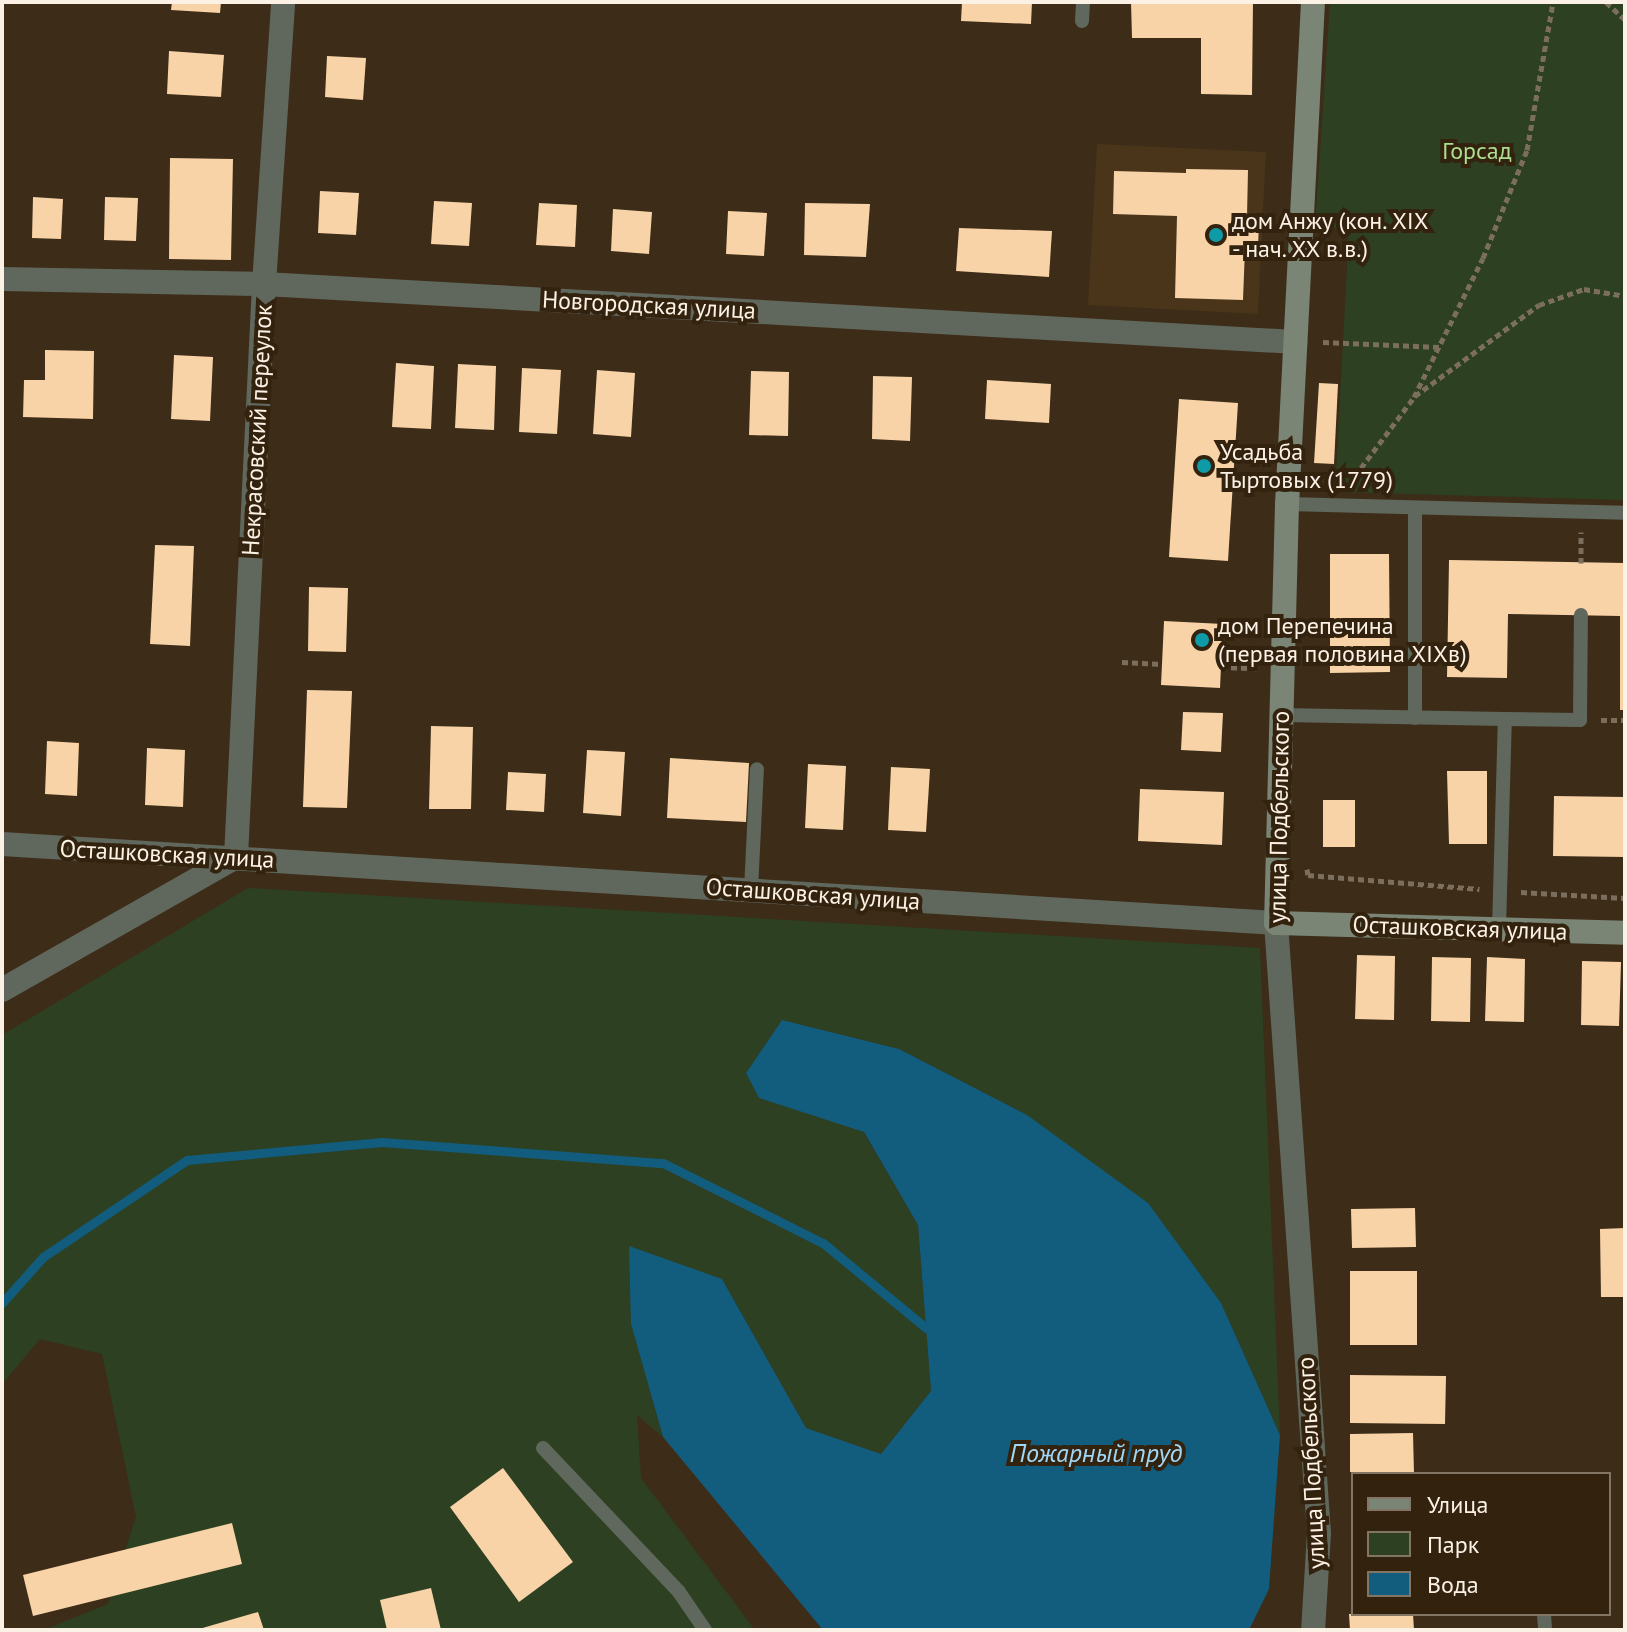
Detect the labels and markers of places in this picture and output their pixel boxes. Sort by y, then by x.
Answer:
place label: дом Анжу (кон. XIX - нач. XX в.в.) [1232,207,1432,263]
marker: дом Анжу (кон. XIX - нач. XX в.в.) [1207,226,1225,244]
place label: Усадьба Тыртовых (1779) [1220,438,1393,494]
marker: Усадьба Тыртовых (1779) [1195,457,1213,475]
place label: дом Перепечина (первая половина XIXв) [1218,612,1467,668]
marker: дом Перепечина (первая половина XIXв) [1193,631,1211,649]

